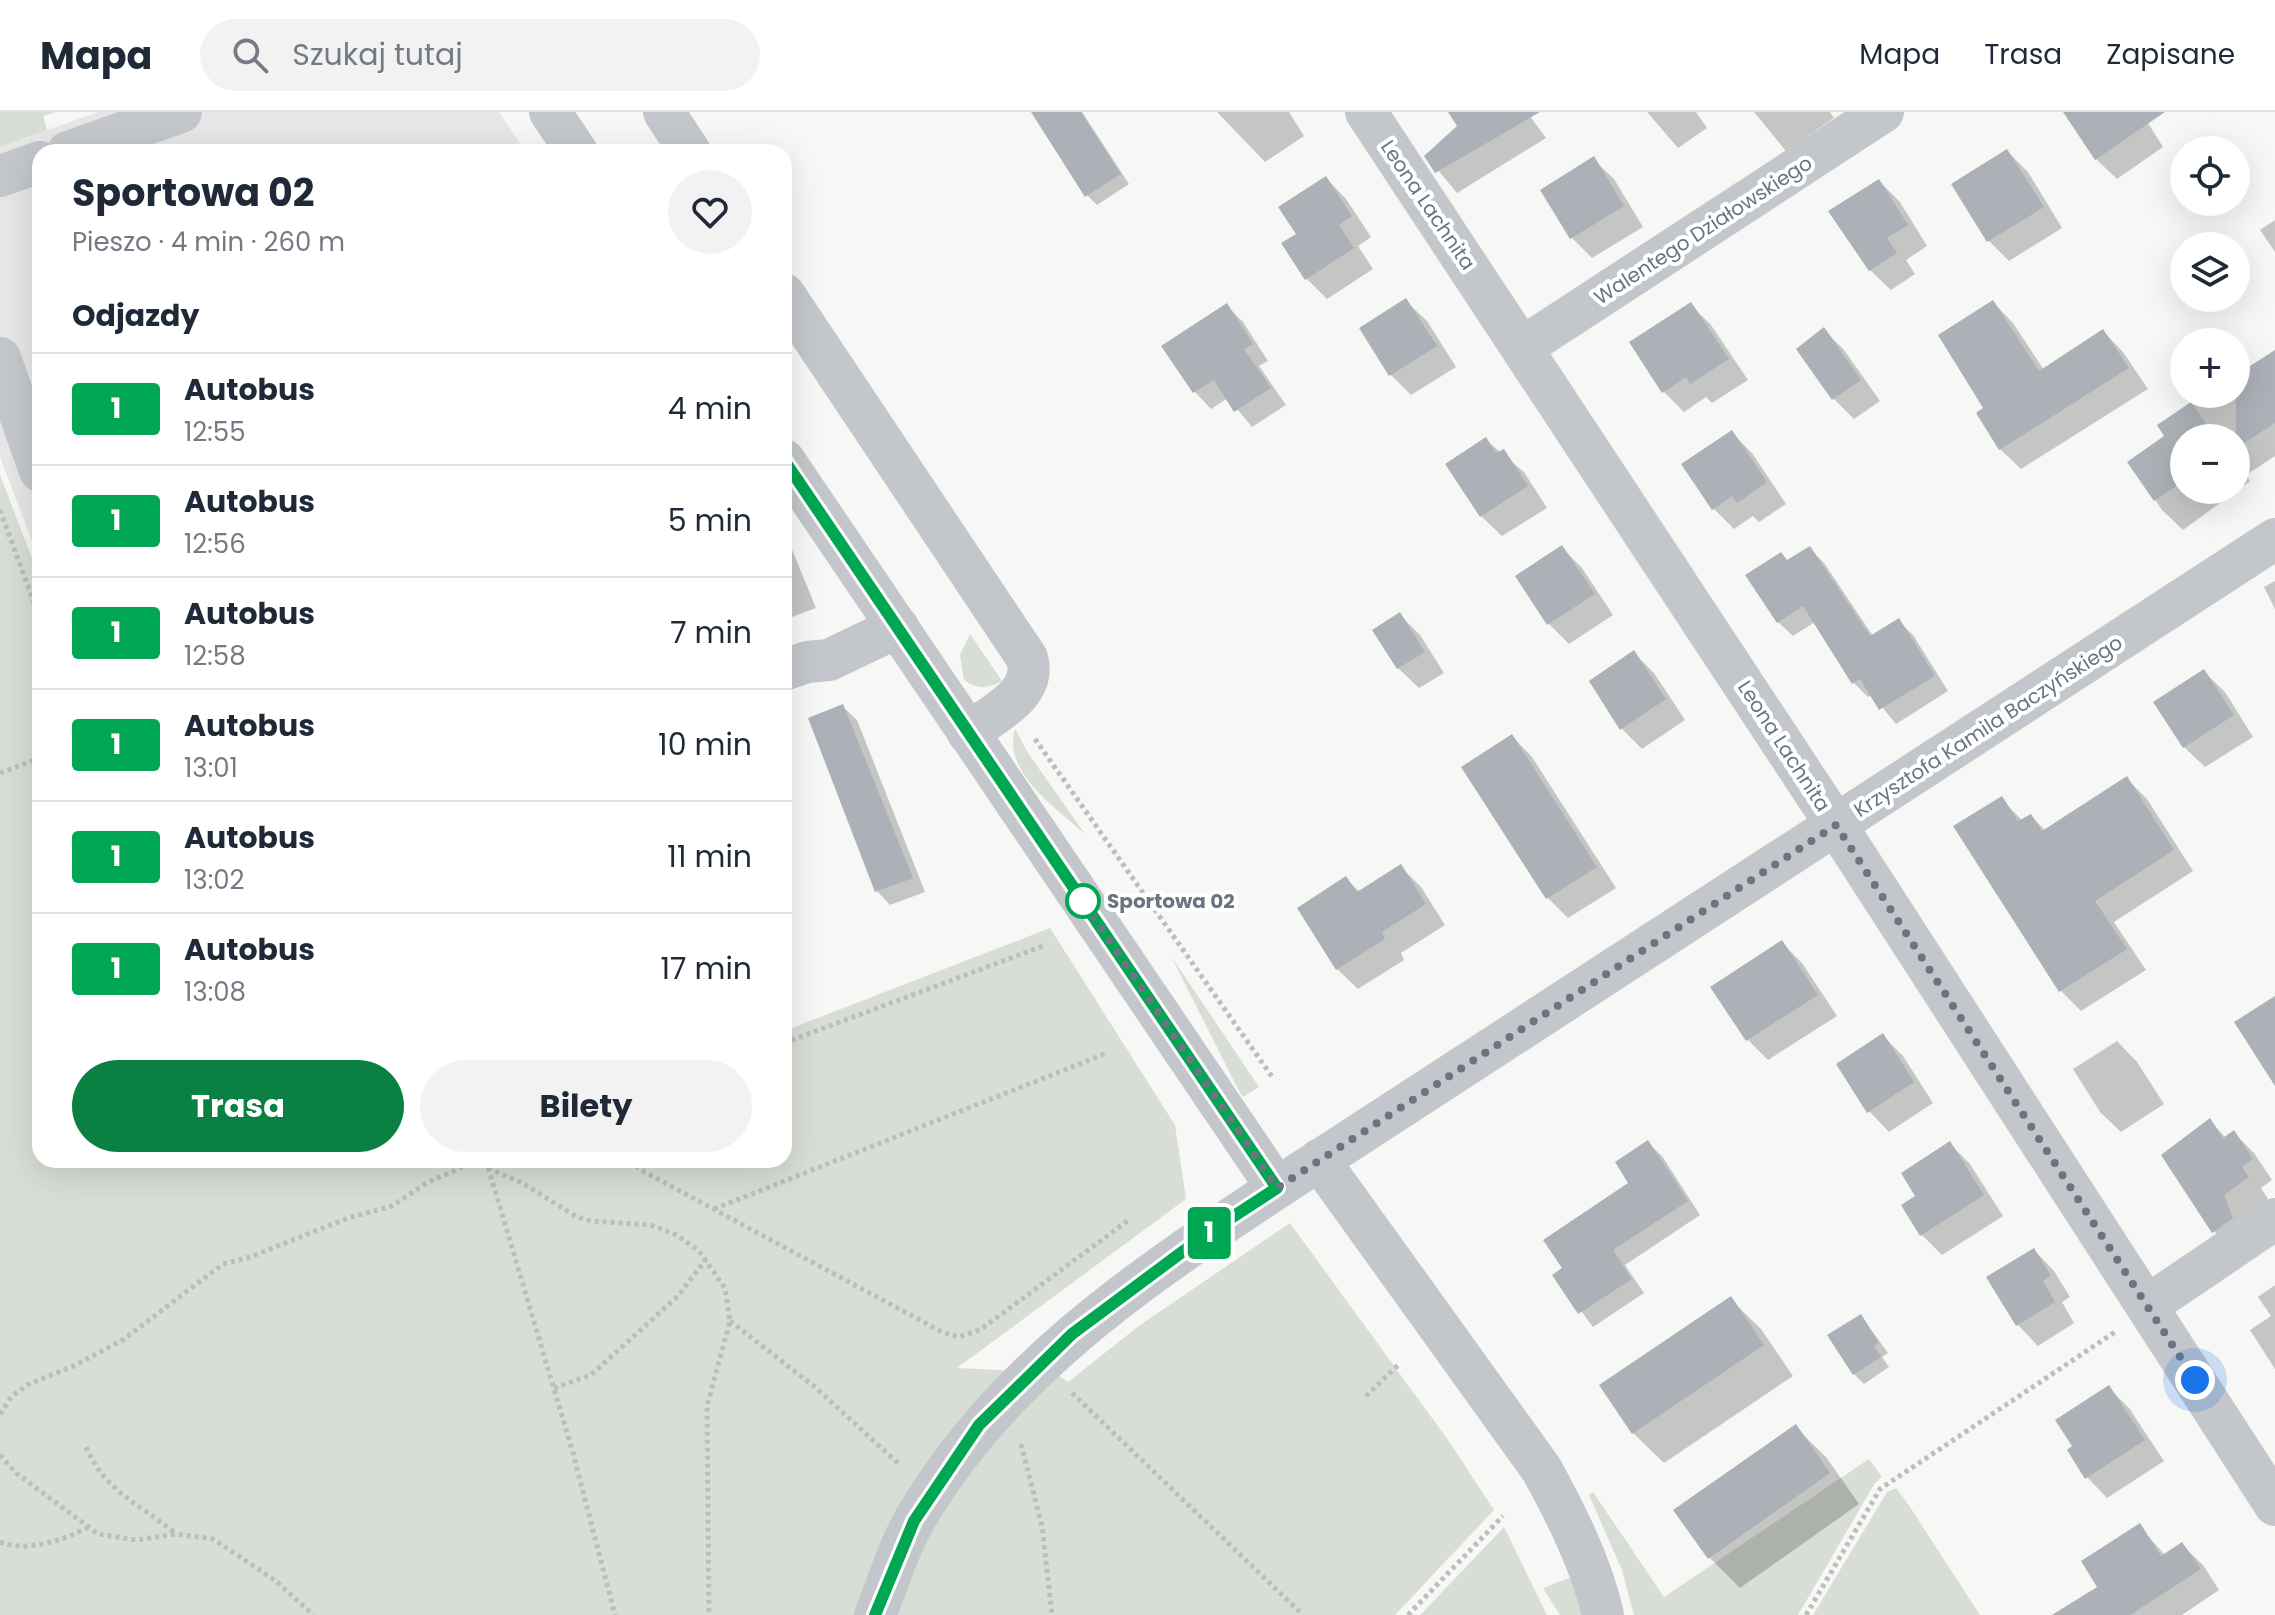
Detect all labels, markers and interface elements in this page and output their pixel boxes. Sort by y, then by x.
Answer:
search box [200,19,760,91]
text: Mapa [40,29,152,82]
icon: search [228,33,272,77]
text: Szukaj tutaj [292,33,463,76]
text: Mapa [1859,35,1940,74]
text: Trasa [1984,35,2062,74]
text: Zapisane [2106,35,2235,74]
street label: Leona Lachnita [1374,135,1482,275]
map controls [2170,136,2250,504]
button: locate [2170,136,2250,216]
street label: Walentego Działowskiego [1589,149,1817,311]
text: Sportowa 02 [72,166,315,219]
button: heart [668,170,752,254]
text: Pieszo · 4 min · 260 m [72,224,345,260]
button: layers [2170,232,2250,312]
text: Odjazdy [72,294,199,337]
button: + [2170,328,2250,408]
text: Autobus [184,368,315,411]
text: 4 min [668,387,752,430]
text: 1 [111,389,121,428]
text: 12:55 [184,414,245,450]
button: − [2170,424,2250,504]
text: Autobus [184,480,315,523]
text: 5 min [668,499,752,542]
text: 1 [111,501,121,540]
text: 12:56 [184,526,246,562]
text: Autobus [184,592,315,635]
text: 7 min [670,611,752,654]
text: 1 [111,613,121,652]
street label: Krzysztofa Kamila Baczyńskiego [1848,628,2128,824]
text: 12:58 [184,638,246,674]
street label: Leona Lachnita [1731,675,1837,817]
text: Autobus [184,704,315,747]
text: 10 min [658,723,752,766]
text: 1 [111,725,121,764]
text: 13:01 [184,750,238,786]
text: Autobus [184,816,315,859]
text: 11 min [667,835,752,878]
text: 1 [111,837,121,876]
text: 13:02 [184,862,244,898]
marker: Sportowa 02 [1066,884,1100,918]
place label: Sportowa 02 [1107,887,1235,915]
text: Autobus [184,928,315,971]
text: 17 min [661,947,752,990]
text: 1 [111,949,121,988]
text: 13:08 [184,974,246,1010]
button: Trasa [72,1060,404,1152]
button: Bilety [420,1060,752,1152]
line badge: 1 [1183,1207,1235,1259]
text: 1 [1204,1213,1214,1252]
your location [2175,1360,2215,1400]

